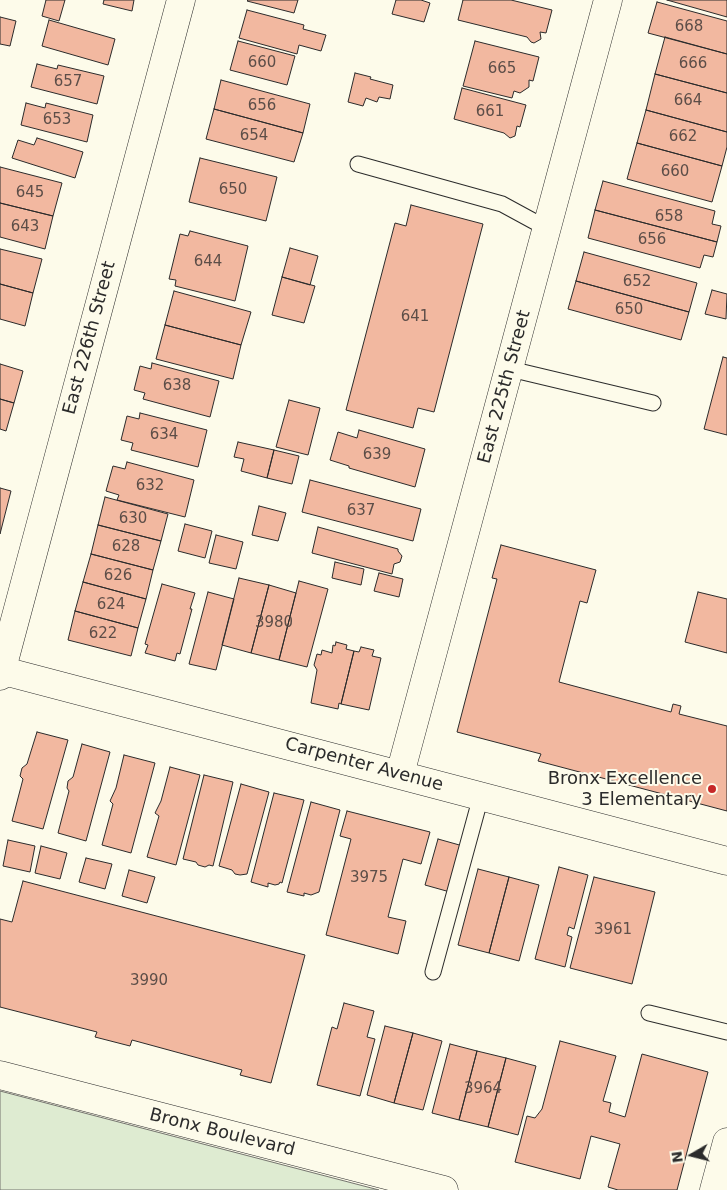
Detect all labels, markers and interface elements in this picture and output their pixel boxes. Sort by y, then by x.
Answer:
house number: 668 [675,18,703,36]
house number: 660 [248,54,276,72]
house number: 666 [679,55,707,73]
house number: 665 [488,60,516,78]
house number: 657 [54,73,82,91]
house number: 664 [674,92,702,110]
house number: 656 [248,97,276,115]
house number: 661 [476,103,504,121]
house number: 653 [43,111,71,129]
house number: 654 [240,127,268,145]
house number: 662 [669,128,697,146]
house number: 660 [661,163,689,181]
house number: 650 [219,181,247,199]
house number: 645 [16,184,44,202]
house number: 658 [655,208,683,226]
house number: 643 [11,218,39,236]
house number: 656 [638,231,666,249]
house number: 644 [194,253,222,271]
street label: East 226th Street [59,259,121,417]
house number: 652 [623,273,651,291]
house number: 650 [615,301,643,319]
house number: 641 [401,308,429,326]
street label: East 225th Street [474,308,536,466]
house number: 638 [163,377,191,395]
house number: 634 [150,426,178,444]
house number: 639 [363,446,391,464]
house number: 632 [136,477,164,495]
house number: 637 [347,502,375,520]
house number: 630 [119,510,147,528]
house number: 628 [112,538,140,556]
house number: 626 [104,567,132,585]
house number: 624 [97,596,125,614]
house number: 3980 [255,614,293,632]
house number: 622 [89,625,117,643]
street label: Carpenter Avenue [282,733,446,797]
place label: Bronx Excellence 3 Elementary [548,768,702,811]
marker: Bronx Excellence 3 Elementary [706,783,718,795]
house number: 3975 [350,869,388,887]
house number: 3961 [594,921,632,939]
house number: 3990 [130,972,168,990]
house number: 3964 [464,1080,502,1098]
street label: Bronx Boulevard [147,1104,297,1162]
north arrow [667,1130,717,1180]
text: N [668,1150,686,1164]

